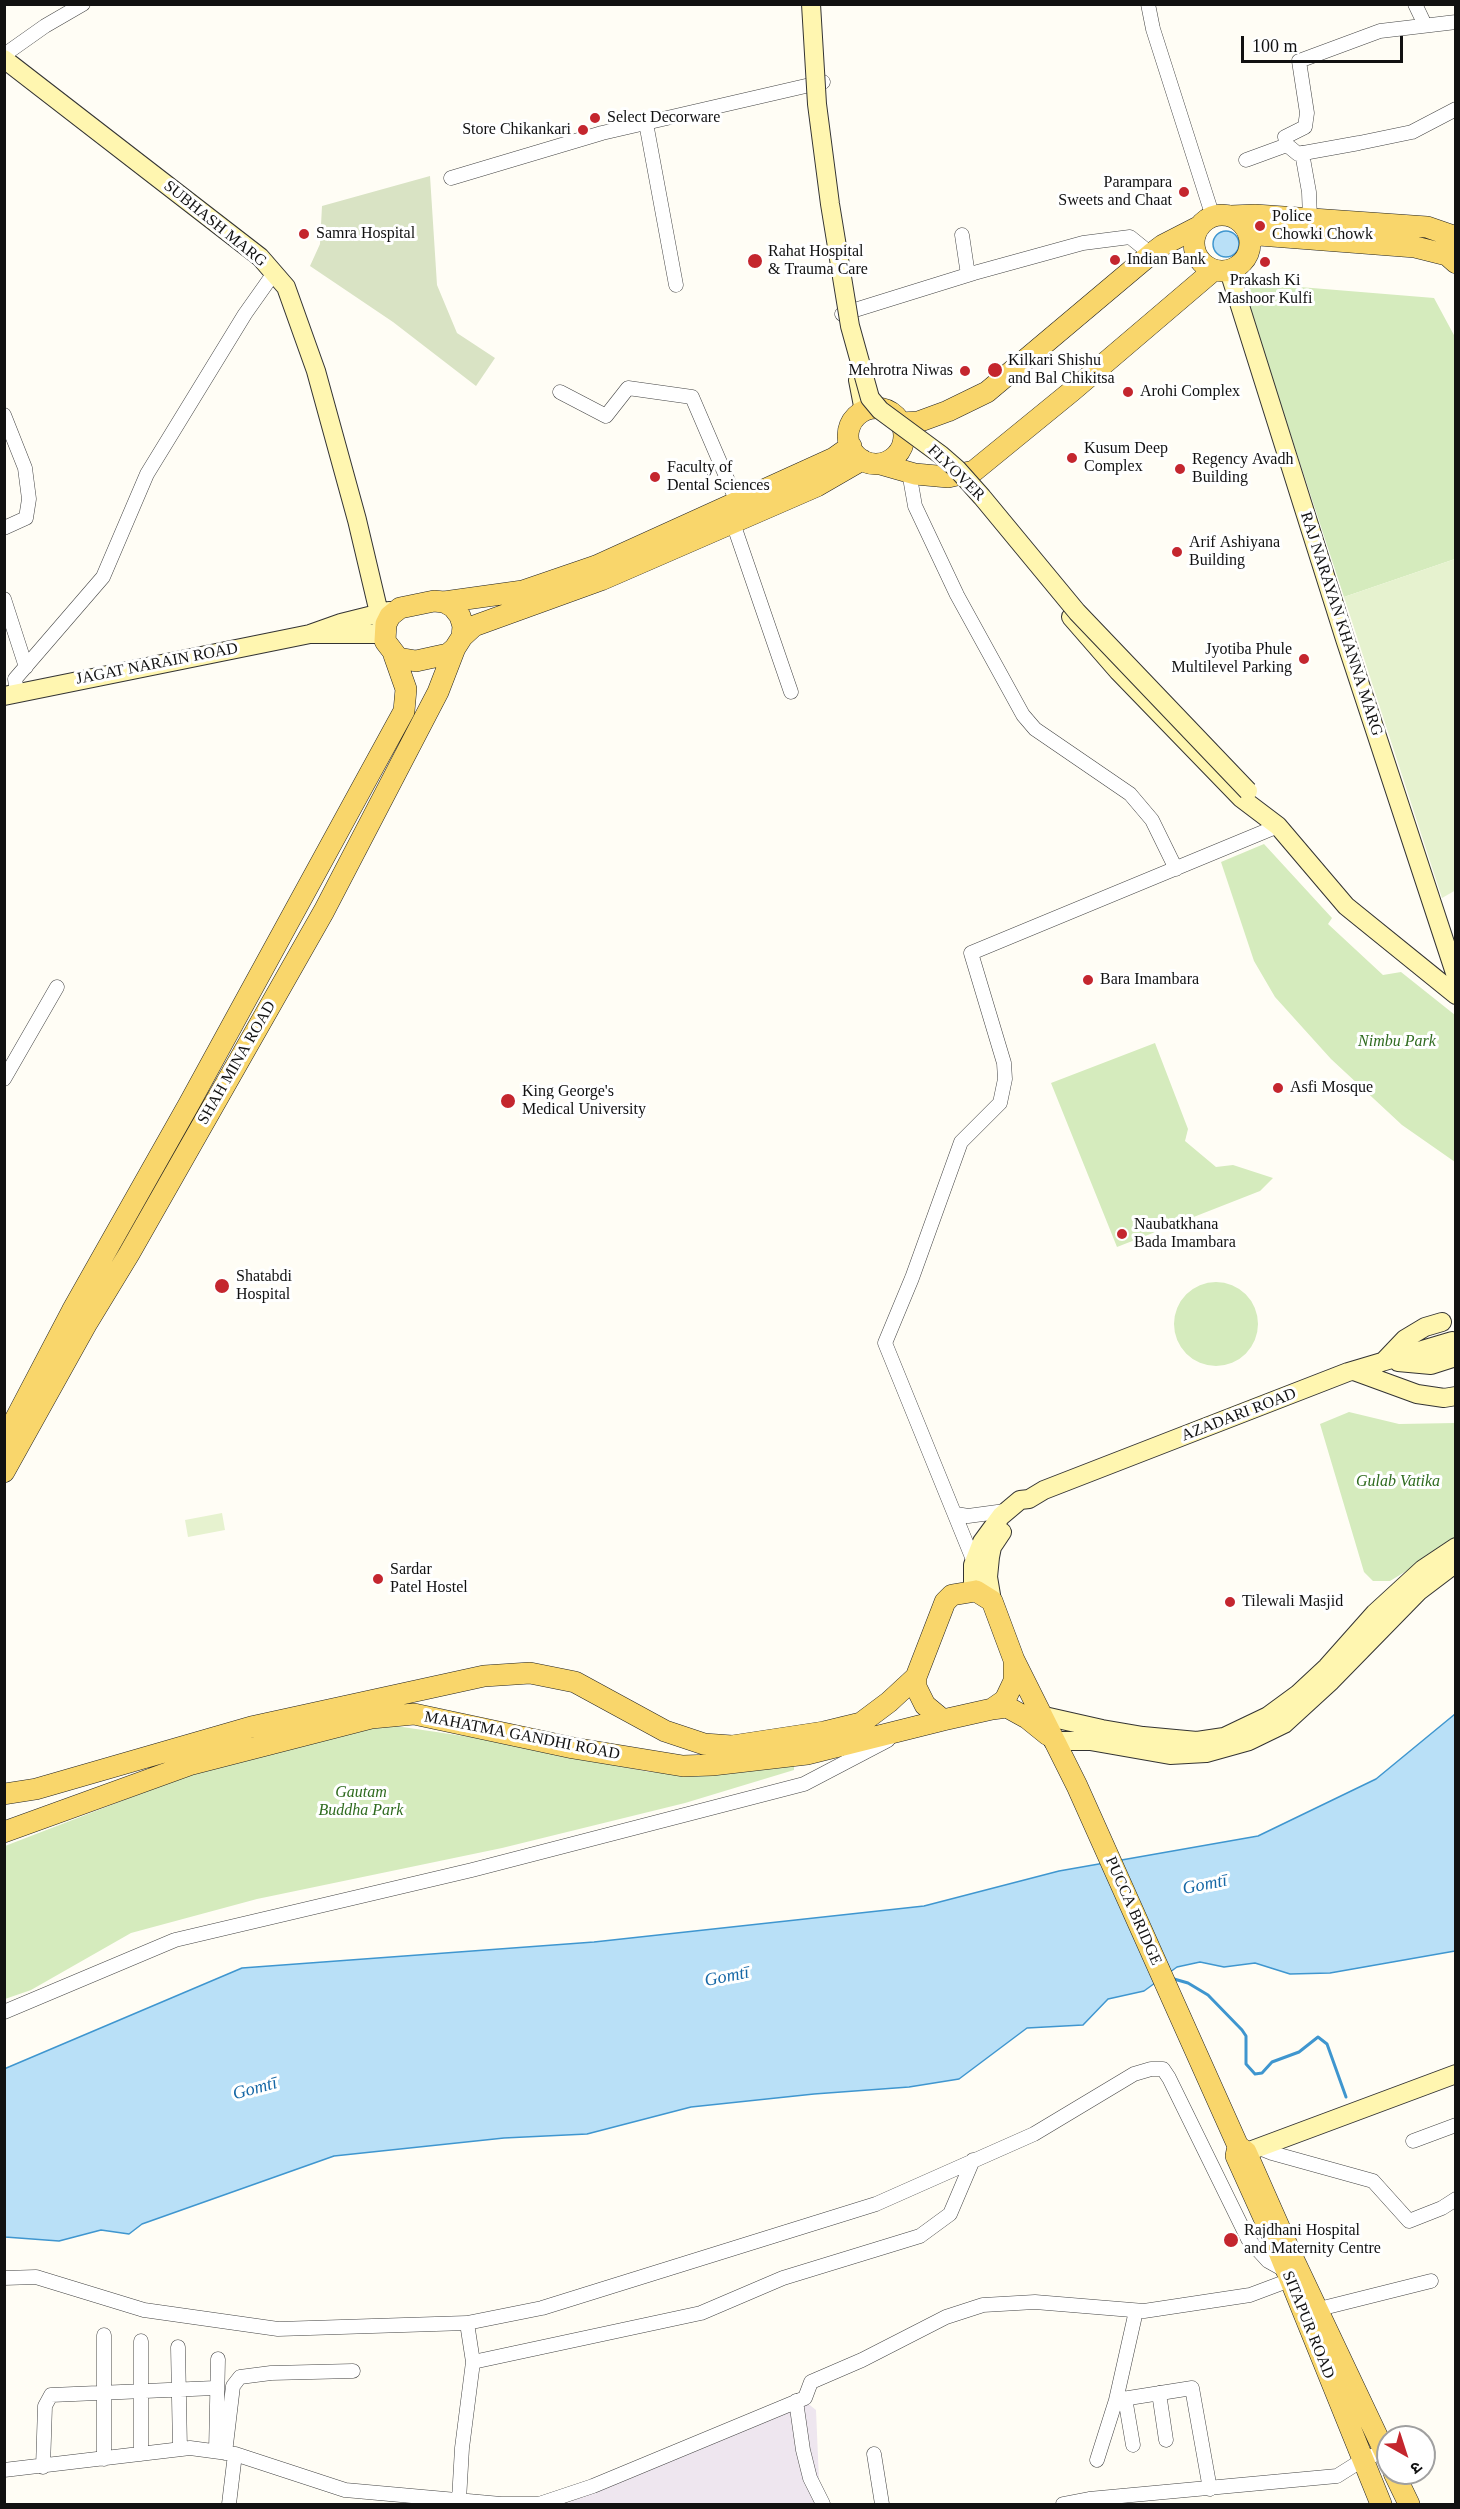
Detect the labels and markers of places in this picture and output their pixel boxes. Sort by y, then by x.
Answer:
place label: Select Decorware [607,108,720,128]
marker: Select Decorware [588,111,602,125]
place label: Store Chikankari [462,120,571,140]
marker: Store Chikankari [576,123,590,137]
place label: Parampara Sweets and Chaat [1058,173,1172,211]
marker: Parampara Sweets and Chaat [1177,185,1191,199]
place label: Police Chowki Chowk [1272,207,1373,245]
marker: Police Chowki Chowk [1253,219,1267,233]
place label: Samra Hospital [316,224,415,244]
marker: Samra Hospital [297,227,311,241]
place label: Rahat Hospital & Trauma Care [768,242,868,280]
place label: Indian Bank [1127,250,1206,270]
marker: Rahat Hospital & Trauma Care [746,252,764,270]
marker: Indian Bank [1108,253,1122,267]
marker: Prakash Ki Mashoor Kulfi [1258,255,1272,269]
place label: Prakash Ki Mashoor Kulfi [1218,271,1312,309]
place label: Kilkari Shishu and Bal Chikitsa [1008,351,1115,389]
place label: Mehrotra Niwas [849,361,953,381]
marker: Kilkari Shishu and Bal Chikitsa [986,361,1004,379]
marker: Mehrotra Niwas [958,364,972,378]
place label: Arohi Complex [1140,382,1240,402]
marker: Arohi Complex [1121,385,1135,399]
place label: Kusum Deep Complex [1084,439,1168,477]
place label: Regency Avadh Building [1192,450,1293,488]
marker: Kusum Deep Complex [1065,451,1079,465]
place label: Faculty of Dental Sciences [667,458,770,496]
marker: Regency Avadh Building [1173,462,1187,476]
marker: Faculty of Dental Sciences [648,470,662,484]
place label: Arif Ashiyana Building [1189,533,1280,571]
marker: Arif Ashiyana Building [1170,545,1184,559]
place label: Jyotiba Phule Multilevel Parking [1172,640,1292,678]
marker: Jyotiba Phule Multilevel Parking [1297,652,1311,666]
place label: Bara Imambara [1100,970,1199,990]
marker: Bara Imambara [1081,973,1095,987]
place label: Asfi Mosque [1290,1078,1373,1098]
marker: Asfi Mosque [1271,1081,1285,1095]
place label: King George's Medical University [522,1082,646,1120]
marker: King George's Medical University [499,1092,517,1110]
place label: Naubatkhana Bada Imambara [1134,1215,1236,1253]
marker: Naubatkhana Bada Imambara [1115,1227,1129,1241]
place label: Shatabdi Hospital [236,1267,292,1305]
marker: Shatabdi Hospital [213,1277,231,1295]
place label: Sardar Patel Hostel [390,1560,468,1598]
marker: Sardar Patel Hostel [371,1572,385,1586]
place label: Tilewali Masjid [1242,1592,1343,1612]
marker: Tilewali Masjid [1223,1595,1237,1609]
place label: Rajdhani Hospital and Maternity Centre [1244,2221,1381,2259]
marker: Rajdhani Hospital and Maternity Centre [1222,2231,1240,2249]

